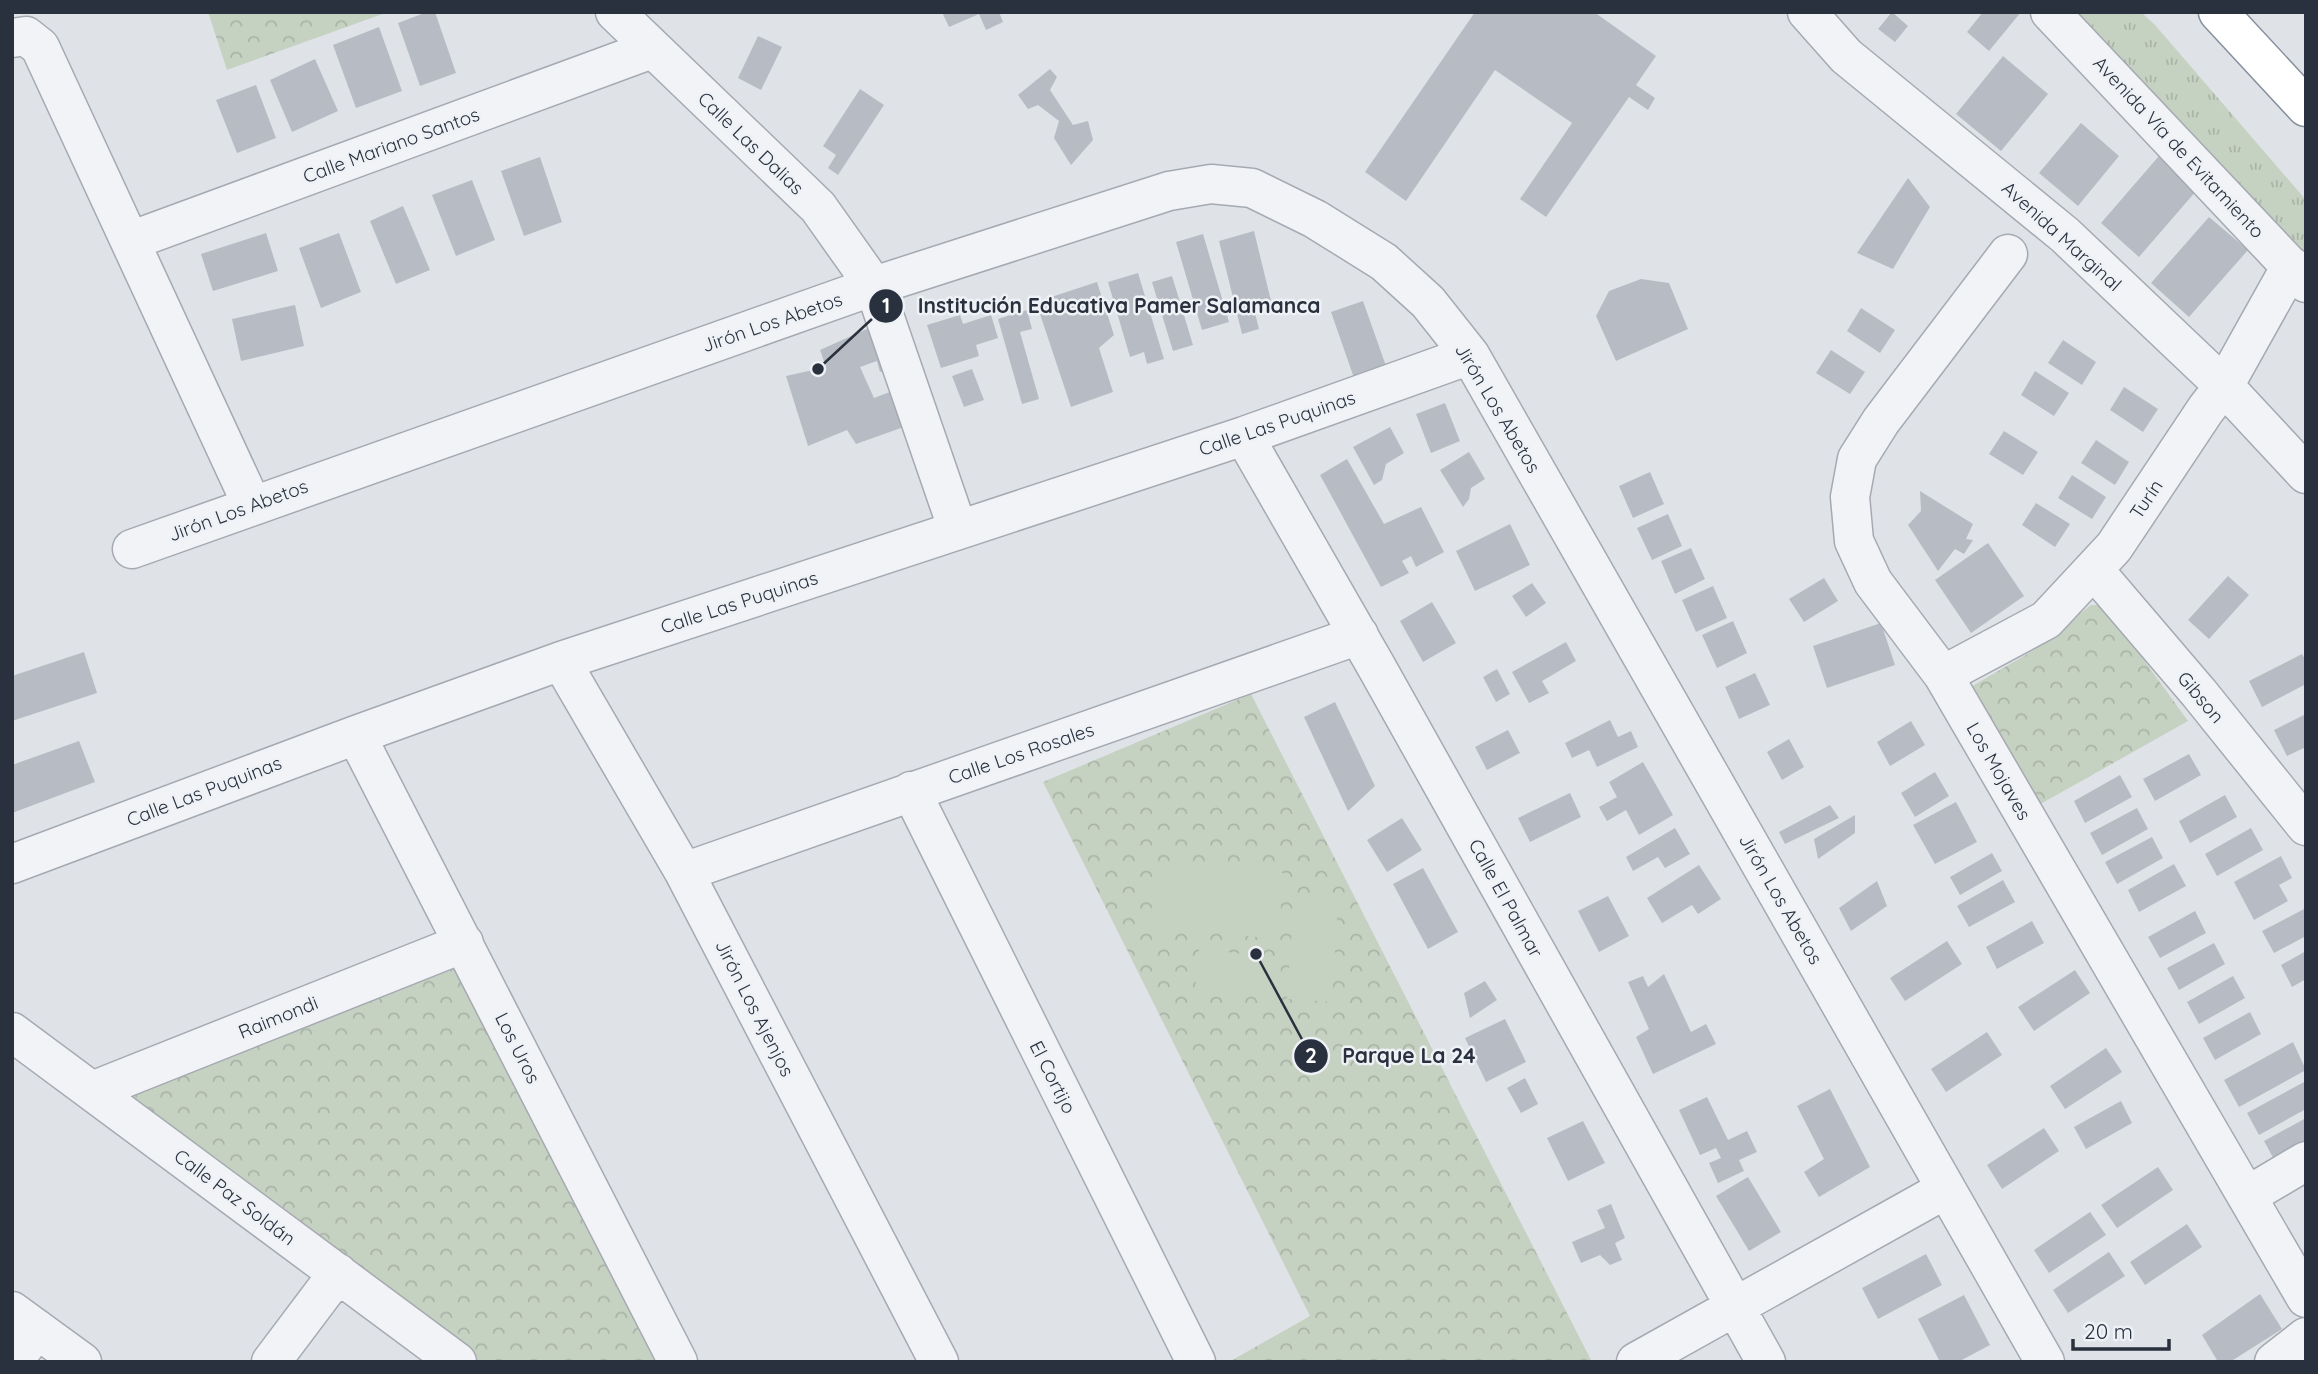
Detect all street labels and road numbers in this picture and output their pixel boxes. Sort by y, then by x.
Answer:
street label: Avenida Vía de Evitamiento [2088,51,2270,243]
street label: Calle Las Dalias [693,86,809,200]
street label: Calle Mariano Santos [299,102,483,188]
street label: Avenida Marginal [1997,176,2127,296]
street label: Jirón Los Abetos [699,287,845,357]
street label: Jirón Los Abetos [1450,339,1546,477]
street label: Calle Las Puquinas [1196,385,1358,461]
street label: Jirón Los Abetos [165,474,311,546]
street label: Turín [2124,475,2168,523]
street label: Calle Las Puquinas [657,565,821,639]
street label: Gibson [2172,666,2230,728]
street label: Calle Los Rosales [945,717,1097,789]
street label: Los Mojaves [1961,718,2037,824]
street label: Calle Las Puquinas [123,750,285,832]
street label: Jirón Los Abetos [1734,829,1828,969]
street label: Calle El Palmar [1464,834,1549,962]
street label: Jirón Los Ajenjos [710,936,800,1080]
street label: Raimondi [235,990,321,1044]
street label: Los Uros [490,1008,546,1088]
street label: El Cortijo [1024,1037,1082,1117]
street label: Calle Paz Soldán [170,1144,300,1250]

